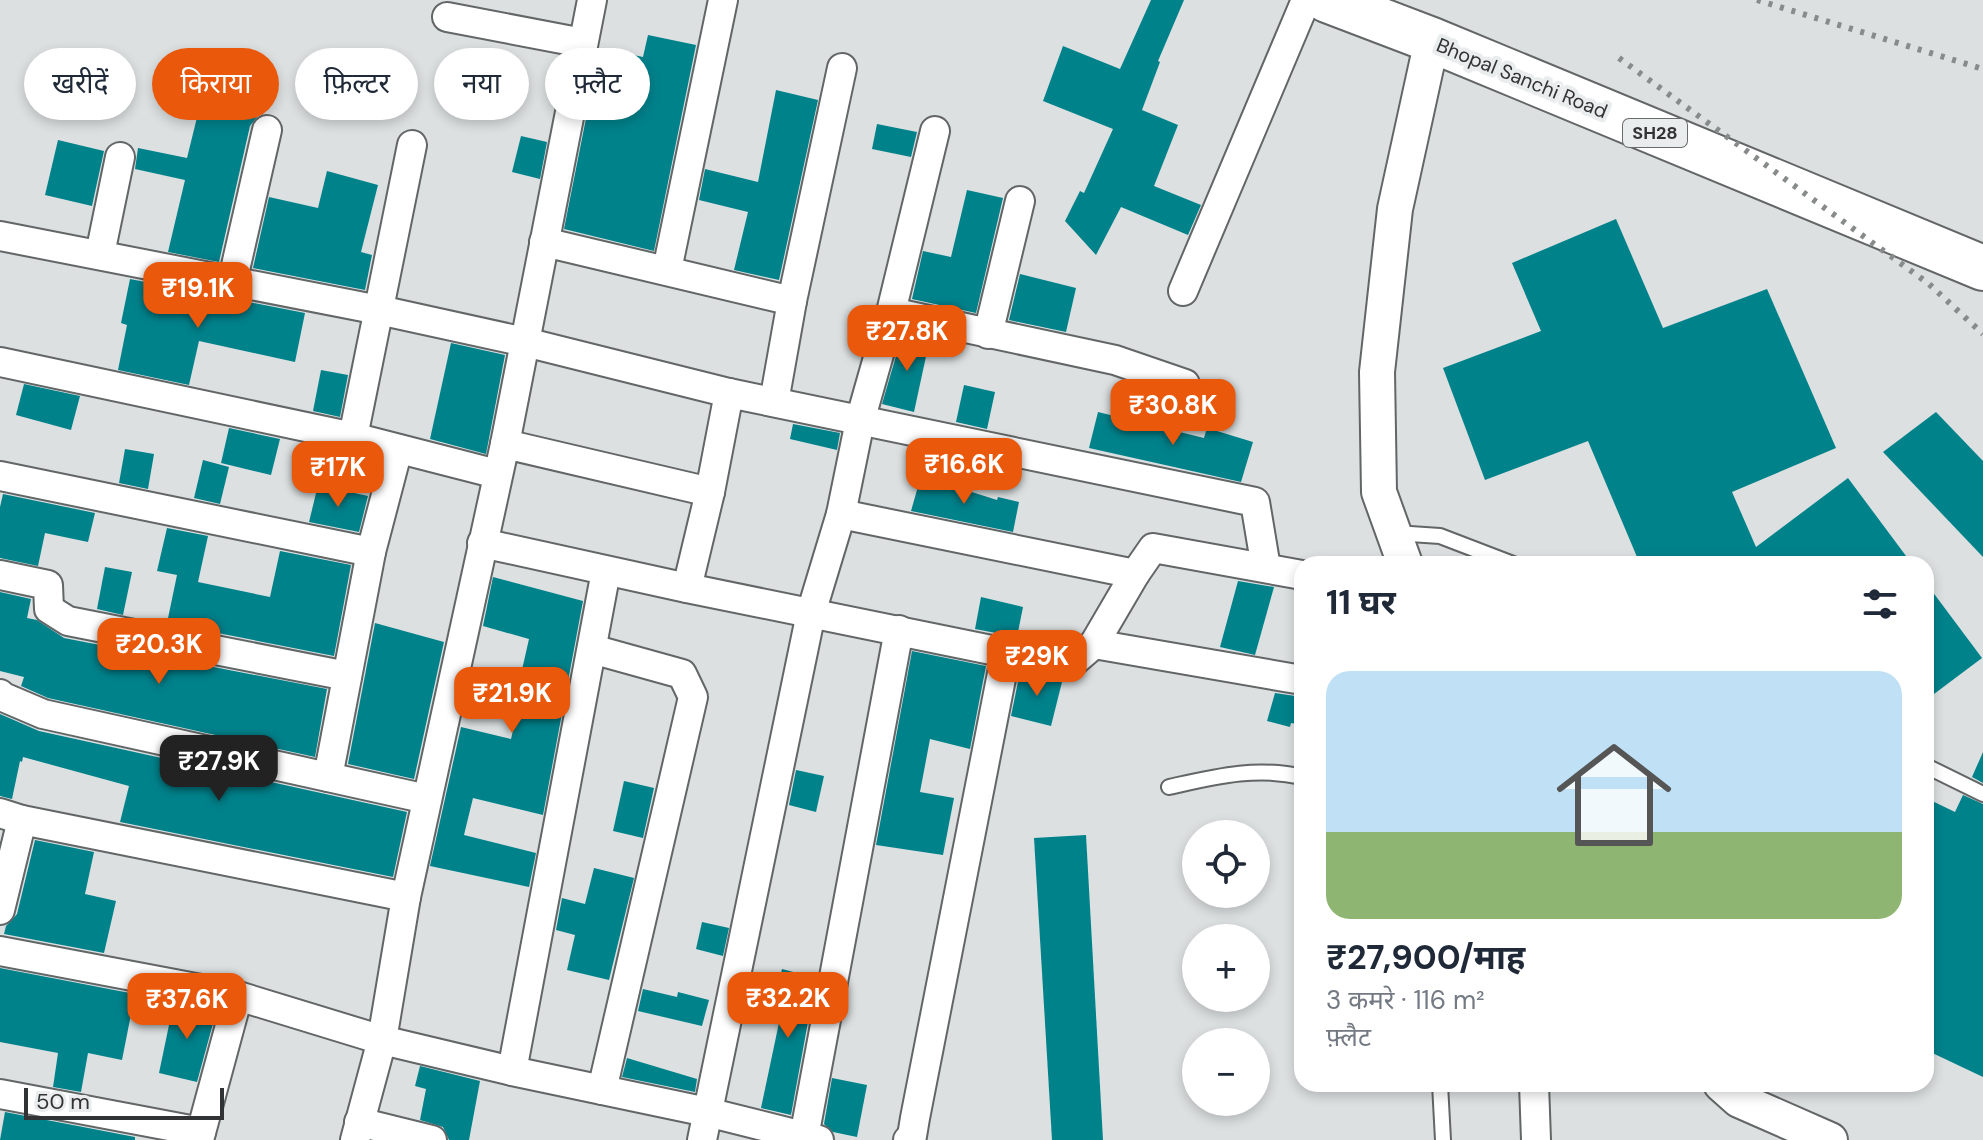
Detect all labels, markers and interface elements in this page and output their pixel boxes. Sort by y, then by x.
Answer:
street label: Bhopal Sanchi Road [1433,32,1611,124]
chip: खरीदें [24,48,136,120]
chip: किराया [152,48,279,120]
chip: फ़िल्टर [295,48,418,120]
chip: नया [434,48,529,120]
chip: फ़्लैट [545,48,650,120]
road number: SH28 [1623,119,1687,147]
pin: ₹19.1K [133,262,263,330]
text: ₹19.1K [161,271,235,305]
pin: ₹27.8K [842,305,972,373]
text: ₹27.8K [865,314,949,348]
pin: ₹30.8K [1108,379,1238,447]
text: ₹30.8K [1129,388,1217,422]
pin: ₹16.6K [899,438,1029,506]
pin: ₹17K [291,441,385,509]
text: ₹16.6K [924,447,1004,481]
text: ₹17K [310,450,366,484]
text: 11 घर [1326,580,1396,625]
icon: filters [1858,582,1902,626]
pin: ₹20.3K [94,618,224,686]
text: ₹20.3K [115,627,203,661]
pin: ₹29K [990,630,1084,698]
text: ₹29K [1005,639,1069,673]
pin: ₹21.9K [447,667,577,735]
text: ₹21.9K [472,676,552,710]
icon: home [1542,723,1686,867]
pin: ₹27.9K [154,735,284,803]
text: ₹27.9K [178,744,260,778]
map controls [1182,820,1270,1116]
button: locate [1182,820,1270,908]
button: + [1182,924,1270,1012]
text: ₹27,900/माह [1326,935,1525,980]
pin: ₹32.2K [723,972,853,1040]
pin: ₹37.6K [122,973,252,1041]
text: ₹32.2K [745,981,831,1015]
text: ₹37.6K [145,982,229,1016]
text: 3 कमरे · 116 m² [1326,983,1485,1017]
text: फ़्लैट [1326,1020,1371,1054]
button: − [1182,1028,1270,1116]
scale bar [24,1084,224,1120]
text: 50 m [36,1087,90,1116]

